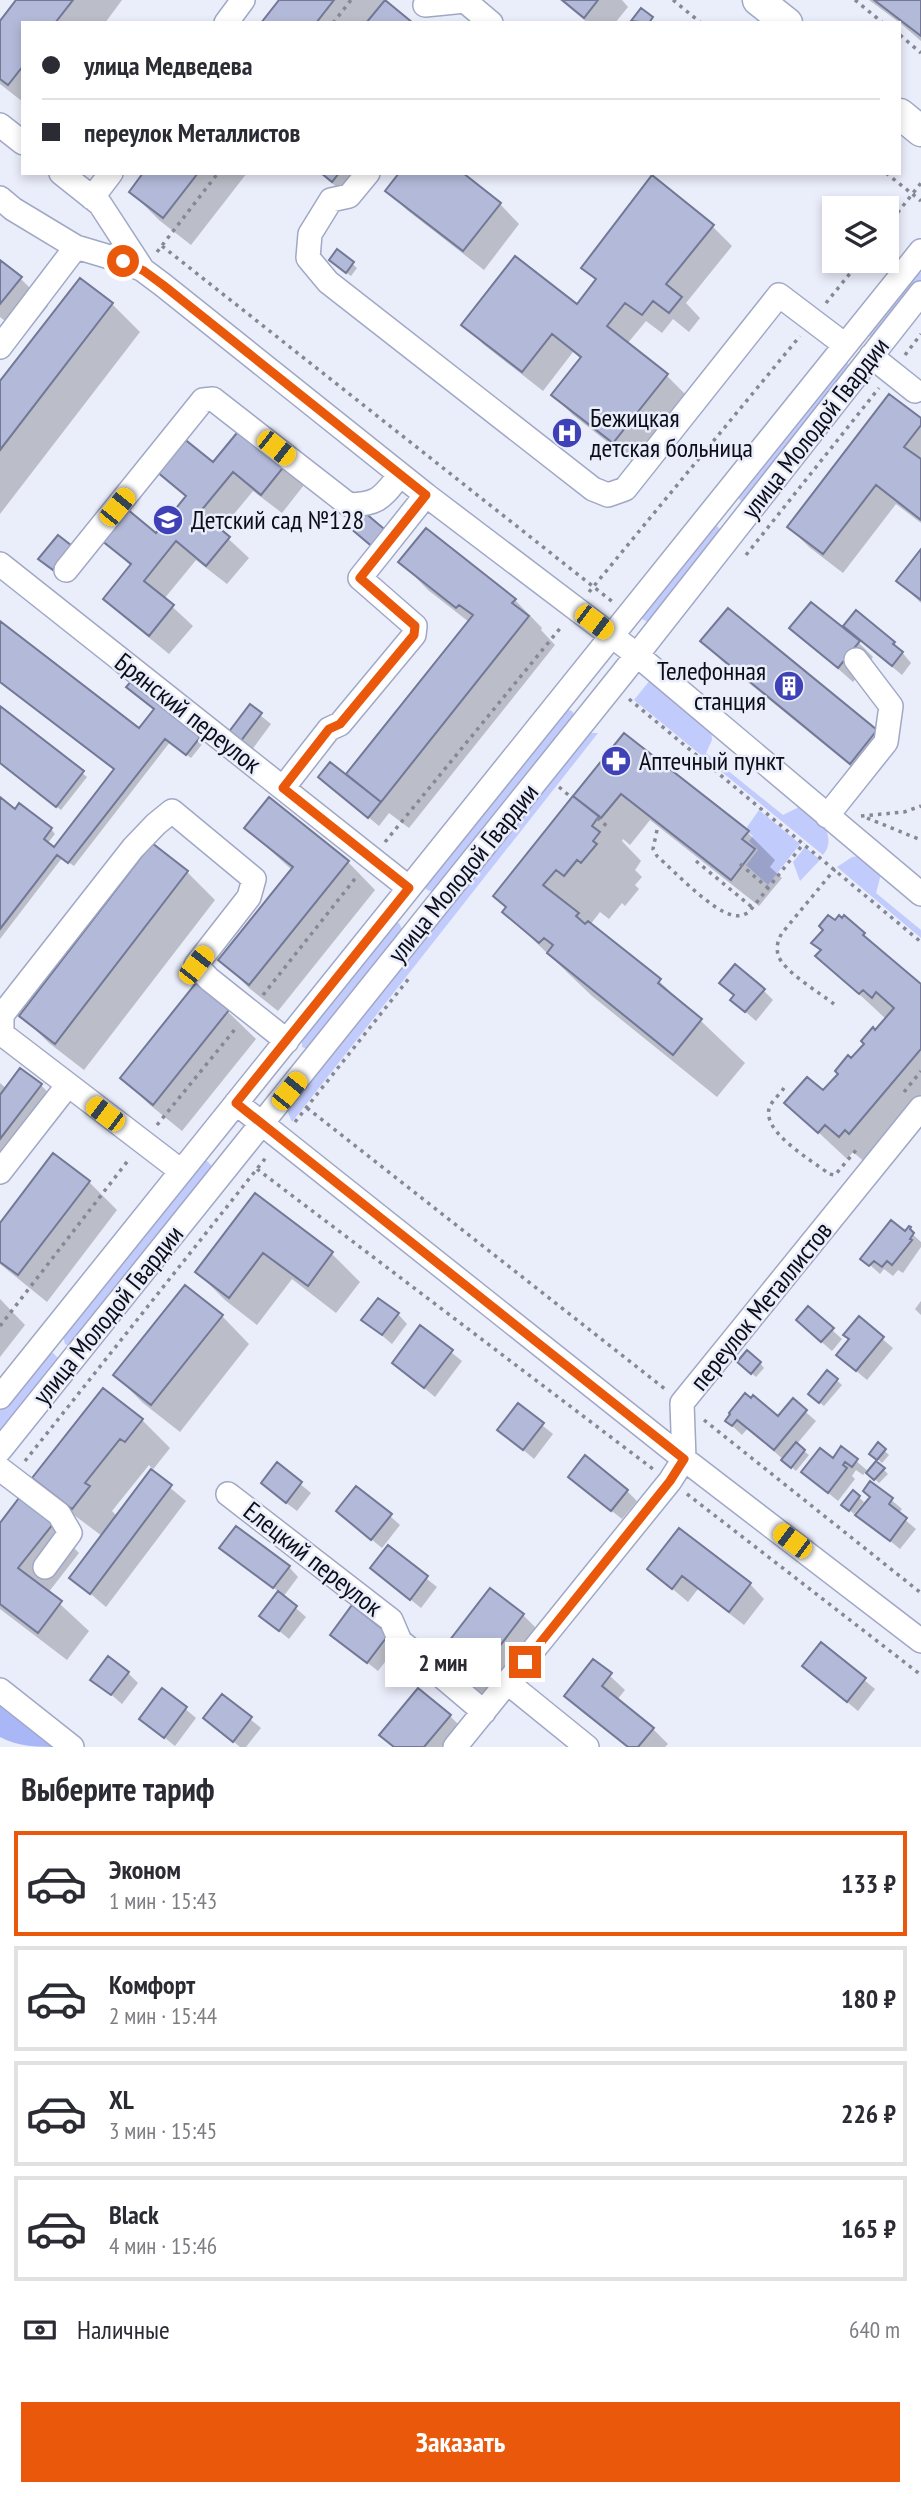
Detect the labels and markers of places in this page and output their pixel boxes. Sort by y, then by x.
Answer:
place label: Бежицкая детская больница [590,401,753,464]
hospital icon: Бежицкая детская больница [550,416,584,450]
school or university icon: Детский сад №128 [151,503,185,537]
place label: Детский сад №128 [191,503,364,536]
place label: Телефонная станция [657,654,766,717]
building icon: Телефонная станция [772,669,806,703]
pharmacy icon: Аптечный пункт [599,744,633,778]
place label: Аптечный пункт [639,744,785,777]

